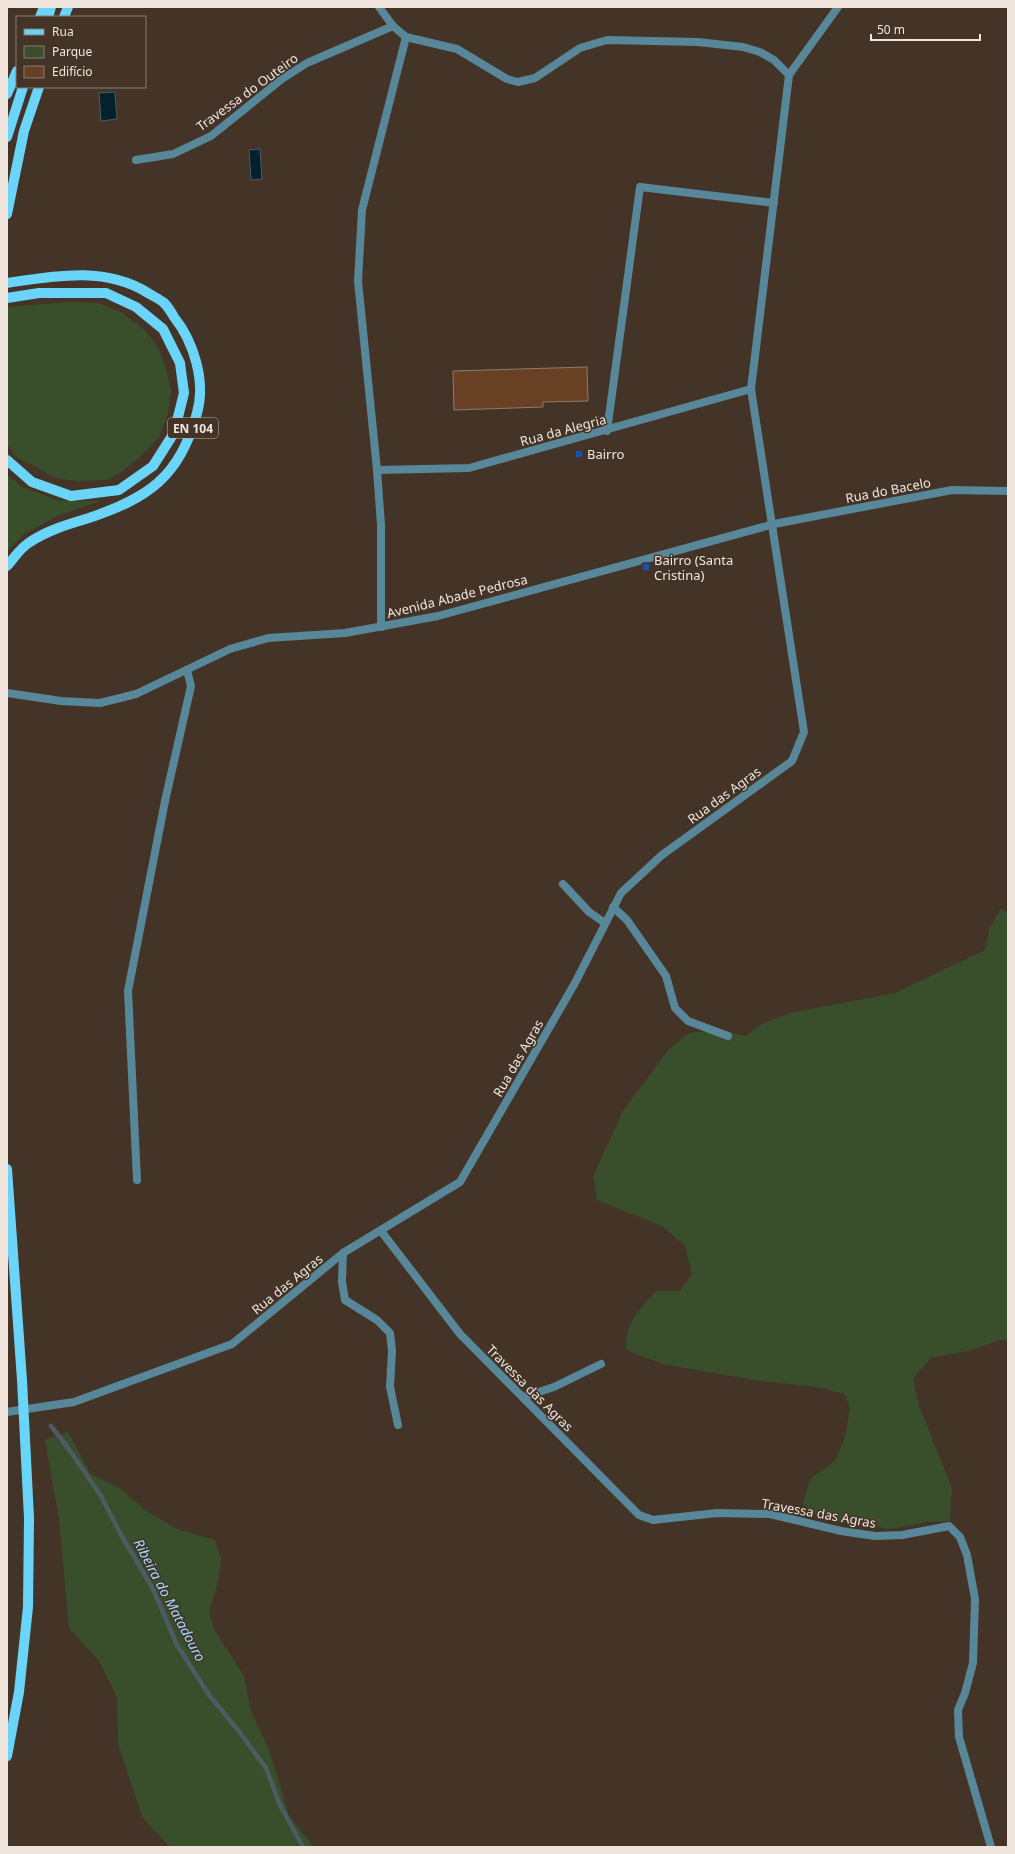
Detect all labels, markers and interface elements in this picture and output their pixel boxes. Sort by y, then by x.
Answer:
legend [16,16,146,88]
scale bar [871,16,980,42]
text: 50 m [877,21,905,38]
text: Rua [52,23,74,40]
text: Parque [52,43,93,60]
street label: Travessa do Outeiro [192,49,302,135]
text: Edifício [52,63,93,80]
street label: Rua da Alegria [518,410,608,450]
road number: EN 104 [168,418,218,438]
place label: Bairro [587,445,625,463]
marker: Bairro [574,449,584,459]
street label: Rua do Bacelo [844,473,932,507]
place label: Bairro (Santa Cristina) [654,551,733,584]
marker: Bairro (Santa Cristina) [641,562,651,572]
street label: Avenida Abade Pedrosa [385,570,529,622]
street label: Rua das Agras [684,762,764,828]
street label: Rua das Agras [489,1016,547,1100]
street label: Rua das Agras [248,1250,326,1318]
street label: Travessa das Agras [483,1341,577,1435]
street label: Travessa das Agras [760,1494,878,1532]
water label: Ribeira do Matadouro [130,1535,210,1665]

